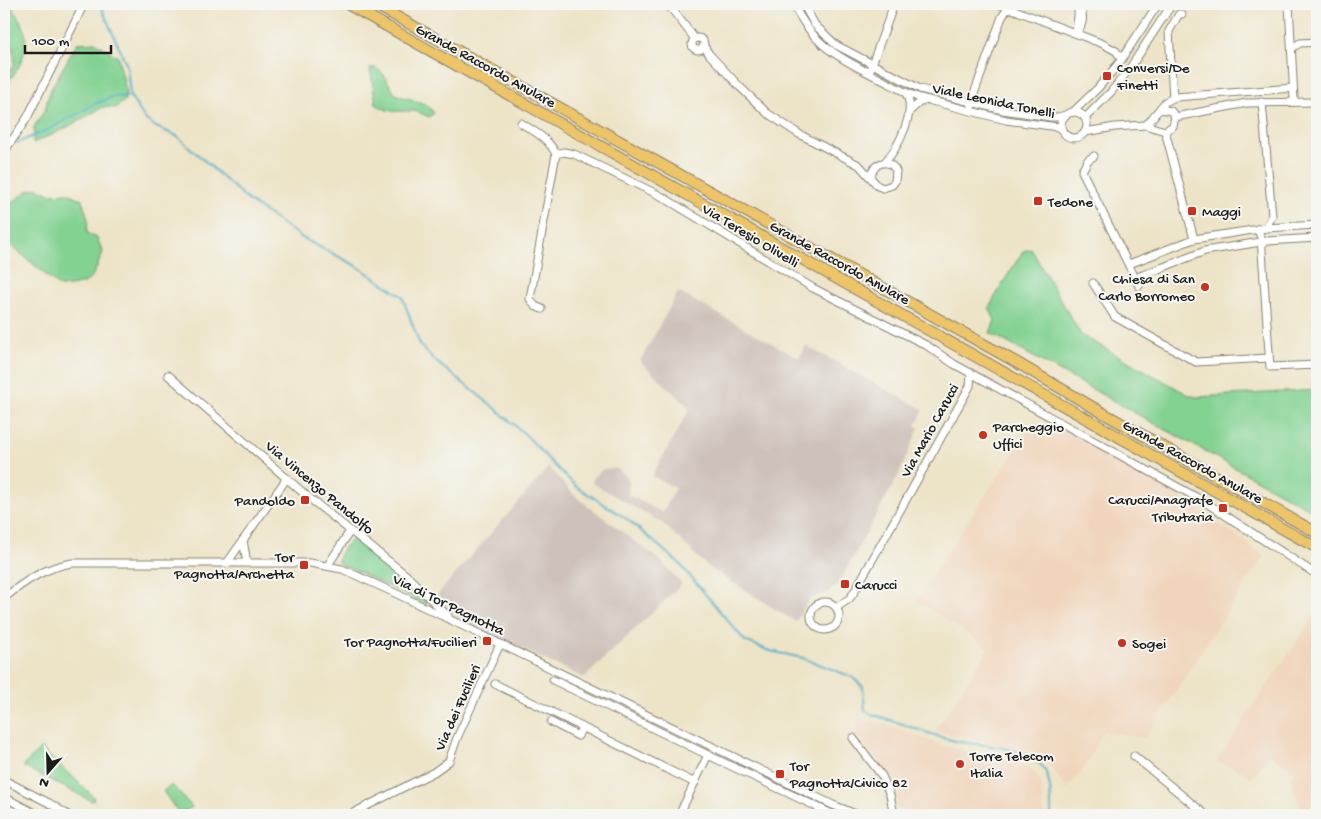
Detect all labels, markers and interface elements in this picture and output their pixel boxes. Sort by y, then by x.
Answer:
street label: Grande Raccordo Anulare [412,21,559,113]
scale bar [25,22,111,54]
text: 100 m [31,33,70,51]
place label: Conversi/De Finetti [1116,60,1190,95]
marker: Conversi/De Finetti [1101,70,1113,82]
street label: Viale Leonida Tonelli [930,80,1057,124]
place label: Tedone [1047,194,1093,212]
marker: Tedone [1032,195,1044,207]
street label: Via Teresio Olivelli [697,200,802,273]
place label: Maggi [1202,204,1241,222]
marker: Maggi [1186,205,1198,217]
street label: Grande Raccordo Anulare [766,218,913,310]
place label: Chiesa di San Carlo Borromeo [1099,271,1195,306]
marker: Chiesa di San Carlo Borromeo [1199,281,1211,293]
street label: Via Mario Carucci [897,381,964,482]
street label: Grande Raccordo Anulare [1119,417,1266,509]
place label: Parcheggio Uffici [992,419,1064,454]
marker: Parcheggio Uffici [977,429,989,441]
street label: Via Vincenzo Pandolfo [260,437,377,539]
place label: Carucci/Anagrafe Tributaria [1108,492,1214,527]
place label: Pandoldo [234,493,295,511]
marker: Pandoldo [299,494,311,506]
marker: Carucci/Anagrafe Tributaria [1217,502,1229,514]
place label: Tor Pagnotta/Archetta [173,549,296,584]
marker: Tor Pagnotta/Archetta [298,559,310,571]
street label: Via di Tor Pagnotta [388,571,508,641]
place label: Carucci [855,577,897,595]
marker: Carucci [839,578,851,590]
place label: Tor Pagnotta/Fucilieri [343,634,477,652]
marker: Tor Pagnotta/Fucilieri [481,635,493,647]
place label: Sogei [1132,636,1166,654]
marker: Sogei [1116,637,1128,649]
street label: Via dei Fucilieri [431,662,486,755]
north arrow [22,746,72,796]
place label: Torre Telecom Italia [969,748,1054,783]
place label: Tor Pagnotta/Civico 82 [789,758,907,793]
marker: Torre Telecom Italia [954,758,966,770]
marker: Tor Pagnotta/Civico 82 [774,768,786,780]
text: N [37,772,52,791]

